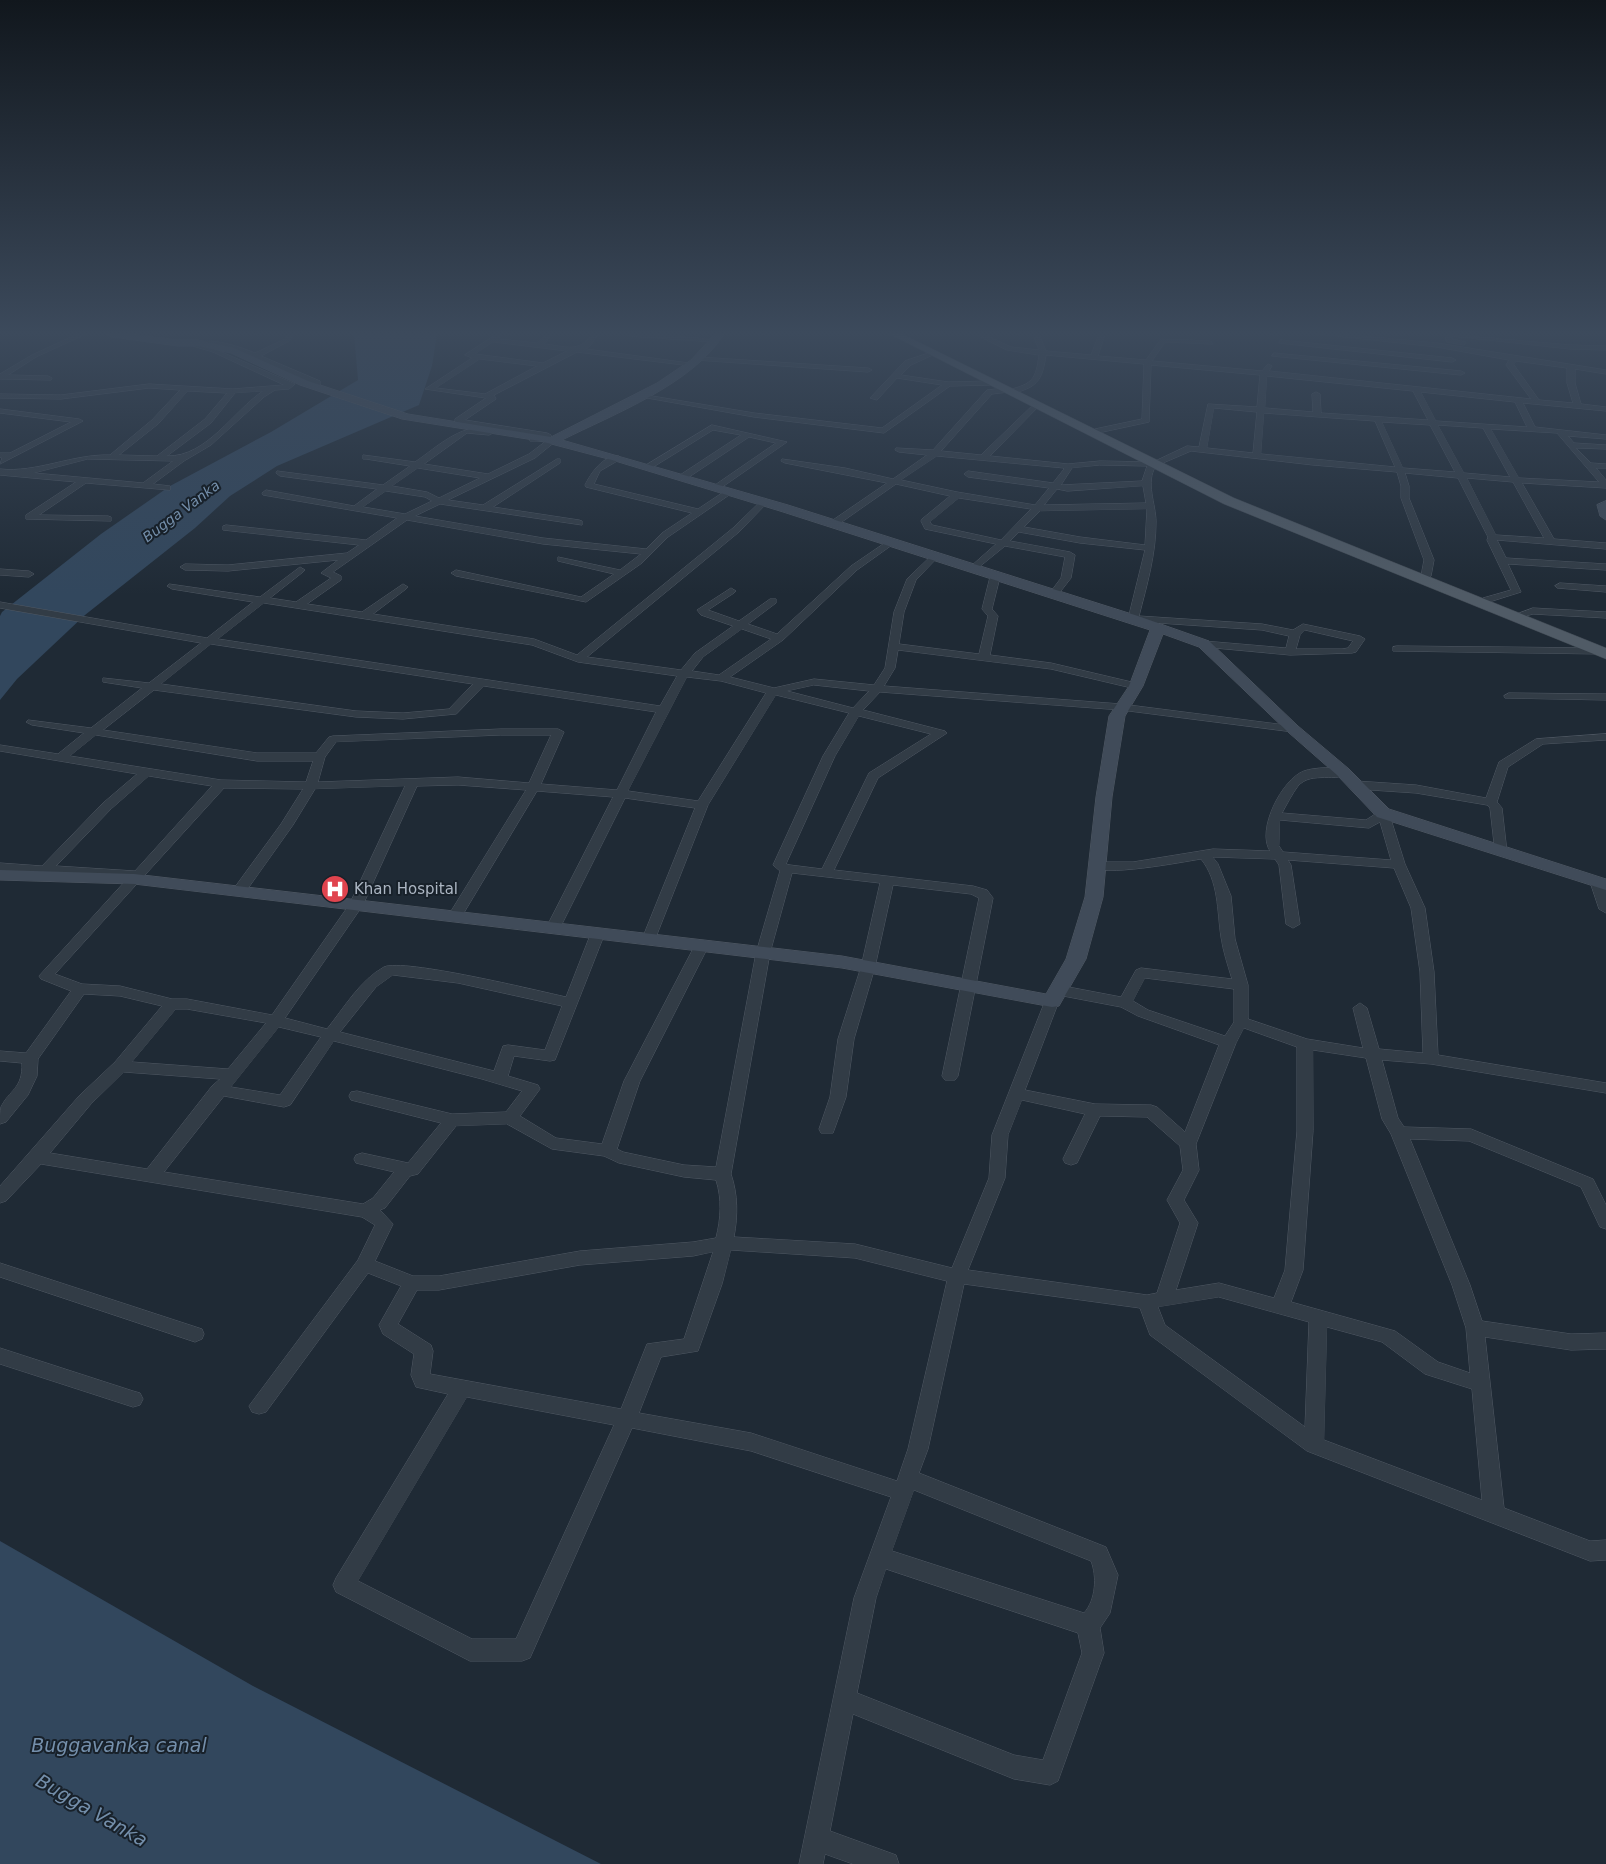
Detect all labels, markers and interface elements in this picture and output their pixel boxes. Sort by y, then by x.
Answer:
water label: Bugga Vanka [139,477,223,545]
hospital icon: Khan Hospital [320,874,350,904]
place label: Khan Hospital [354,880,458,898]
water label: Buggavanka canal [31,1734,207,1756]
water label: Bugga Vanka [32,1769,152,1851]

